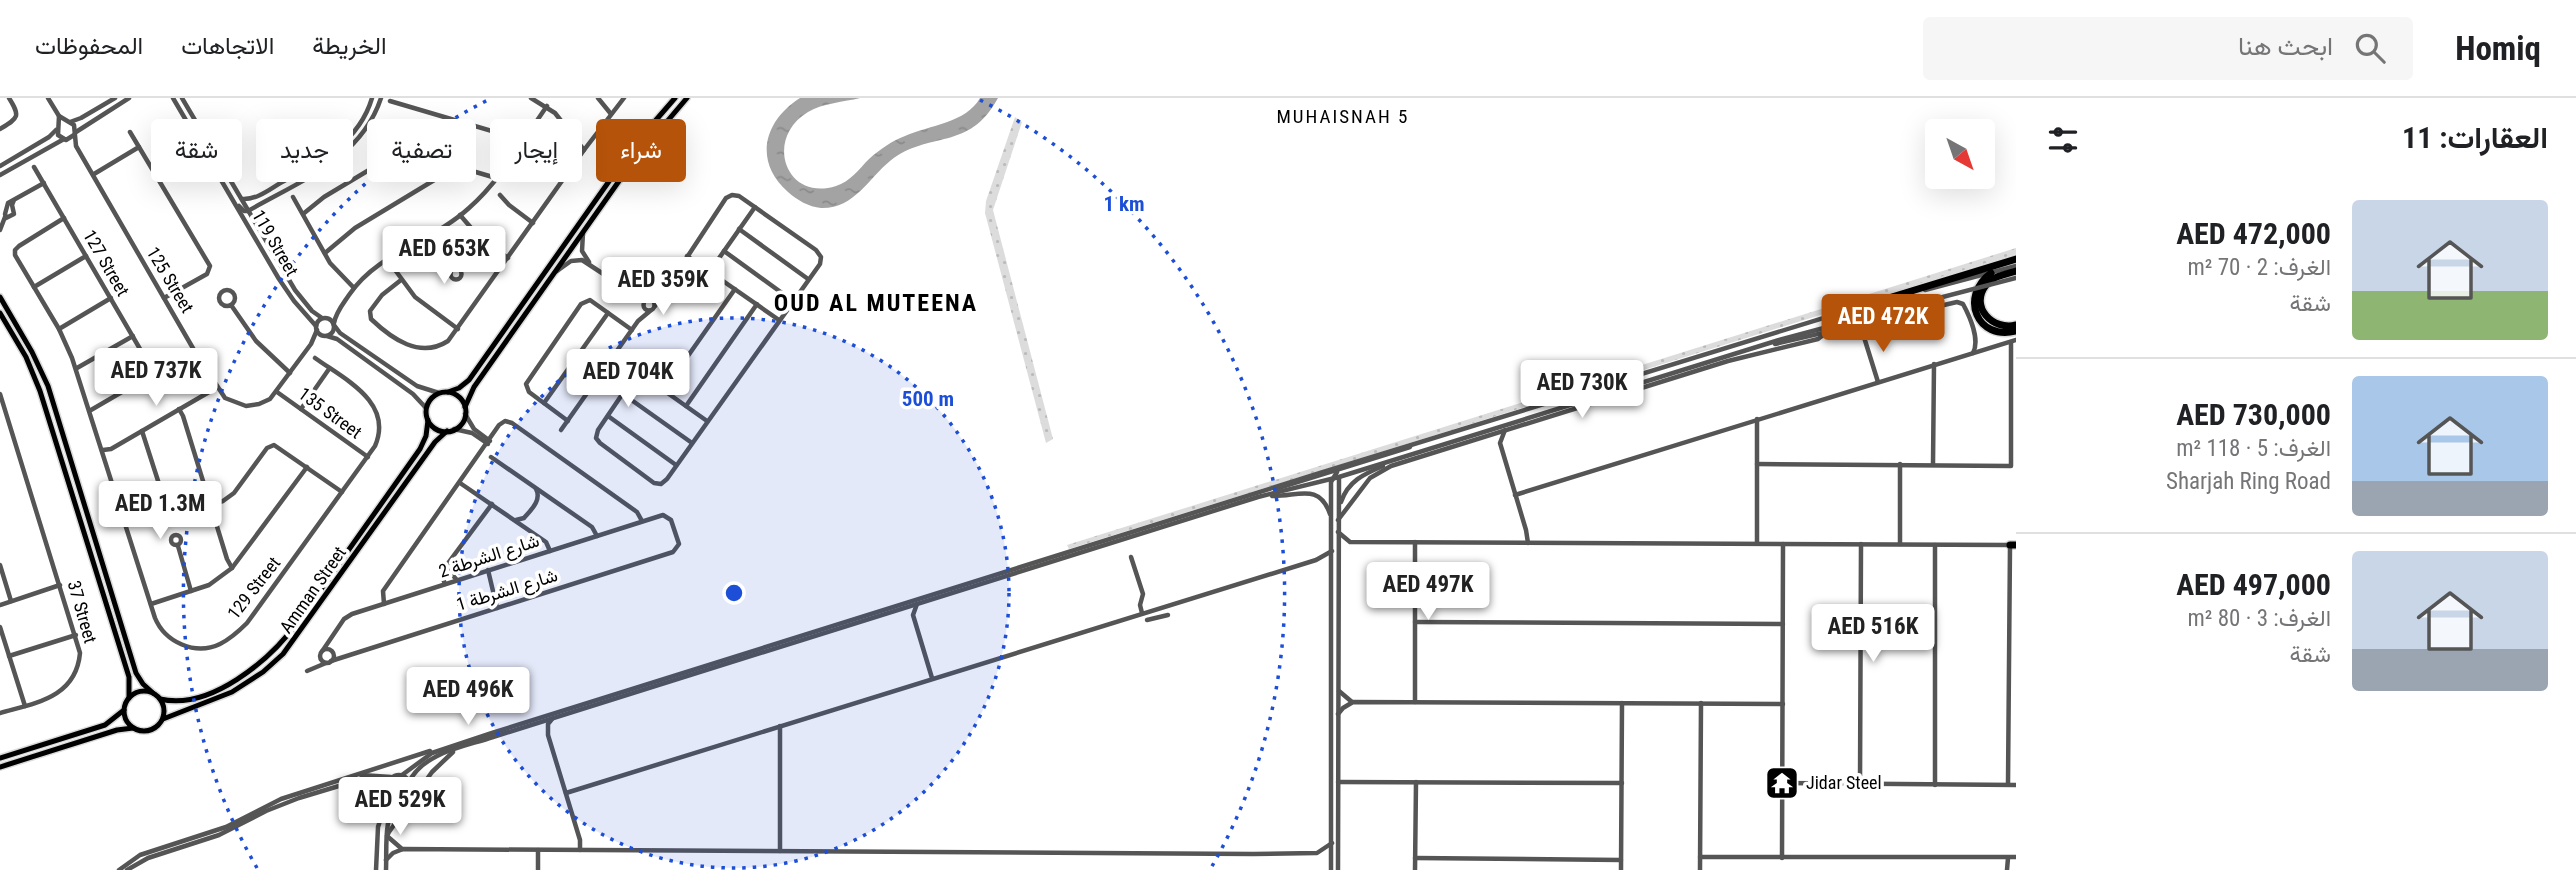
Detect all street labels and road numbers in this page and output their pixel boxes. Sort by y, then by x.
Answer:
street label: 119 Street [248,206,303,280]
street label: 127 Street [79,226,134,300]
street label: 125 Street [143,243,198,316]
street label: 135 Street [295,383,366,443]
street label: شارع الشرطة 2 [436,529,542,584]
street label: Amman Street [275,542,350,637]
street label: 129 Street [223,552,284,623]
street label: شارع الشرطة 1 [454,564,560,617]
street label: 37 Street [64,578,101,646]

